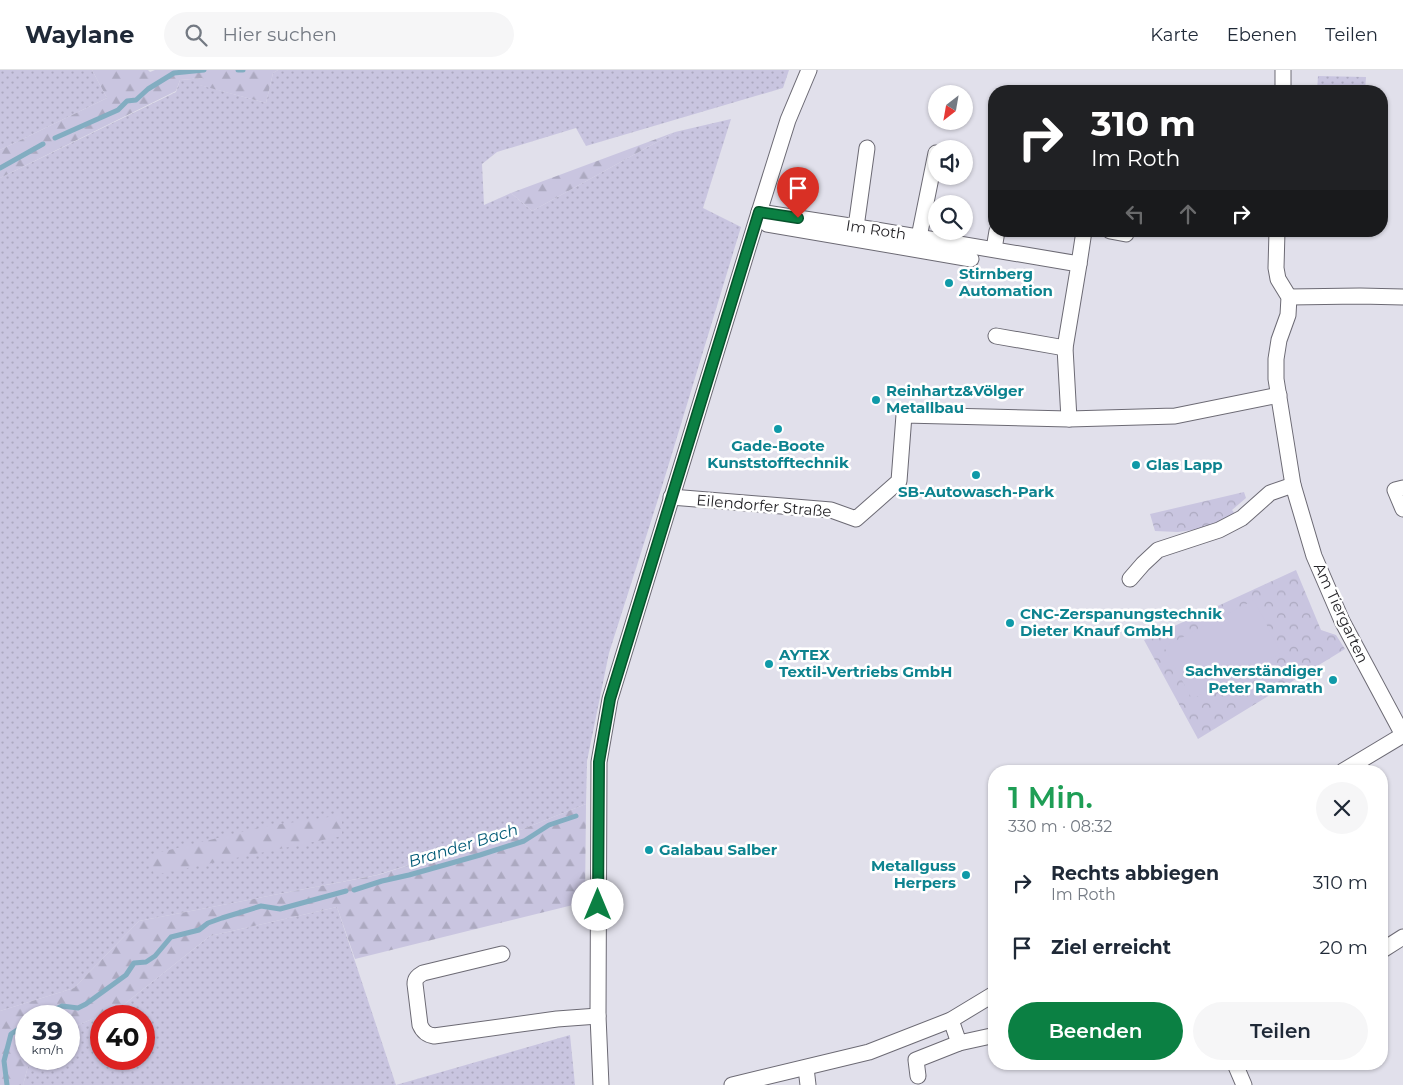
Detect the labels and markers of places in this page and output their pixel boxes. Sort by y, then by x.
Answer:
pin [777,167,819,218]
place label: Stirnberg Automation [958,264,1053,300]
marker: Stirnberg Automation [943,277,955,289]
place label: Reinhartz&Völger Metallbau [886,381,1025,417]
marker: Reinhartz&Völger Metallbau [870,394,882,406]
marker: Gade-Boote Kunststofftechnik [772,423,784,435]
place label: Gade-Boote Kunststofftechnik [707,436,849,472]
place label: Glas Lapp [1146,455,1223,474]
marker: Glas Lapp [1130,459,1142,471]
marker: SB-Autowasch-Park [970,469,982,481]
place label: SB-Autowasch-Park [898,482,1054,501]
place label: CNC-Zerspanungstechnik Dieter Knauf GmbH [1020,604,1222,640]
marker: CNC-Zerspanungstechnik Dieter Knauf GmbH [1004,617,1016,629]
place label: AYTEX Textil-Vertriebs GmbH [778,645,952,681]
marker: AYTEX Textil-Vertriebs GmbH [763,658,775,670]
place label: Sachverständiger Peter Ramrath [1185,661,1324,697]
marker: Sachverständiger Peter Ramrath [1327,674,1339,686]
place label: Galabau Salber [659,840,778,859]
marker: Galabau Salber [643,844,655,856]
place label: Metallguss Herpers [871,856,956,892]
marker: Metallguss Herpers [960,869,972,881]

